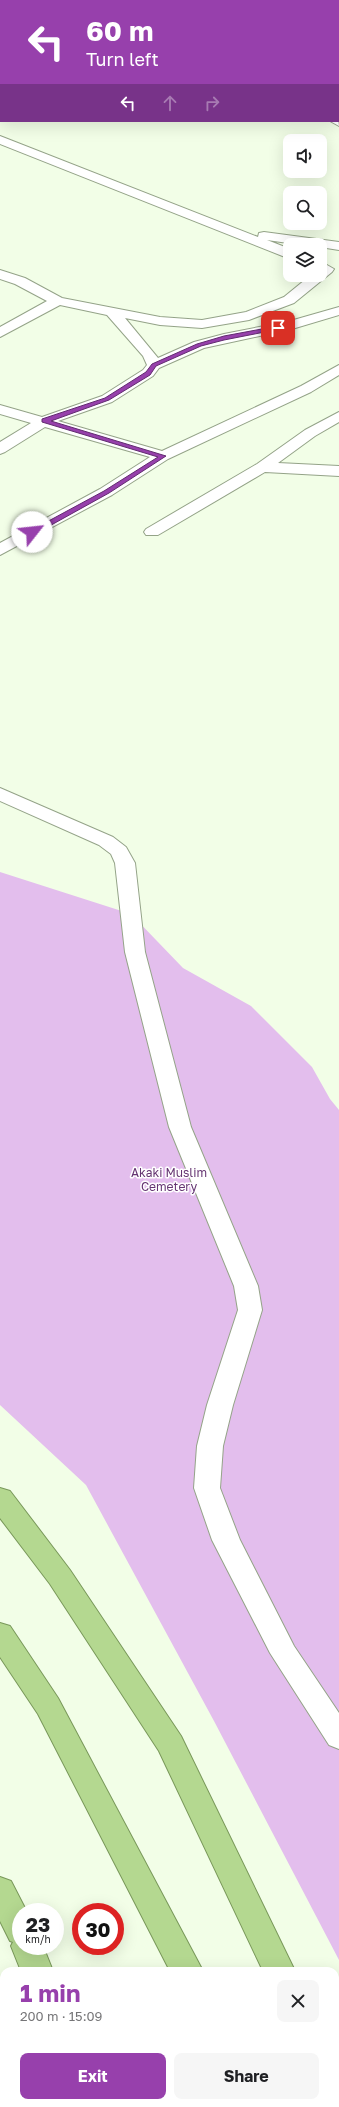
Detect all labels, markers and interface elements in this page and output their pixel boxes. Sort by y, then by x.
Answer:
text: 60 m [86,14,153,47]
icon: left [20,16,72,68]
text: Turn left [86,48,159,70]
icon: left [117,92,139,114]
icon: ahead [159,92,181,114]
icon: right [201,92,223,114]
map controls [283,134,327,282]
button: sound [283,134,327,178]
button: search [283,186,327,230]
button: layers [283,238,327,282]
pin [261,311,295,345]
icon: arrive [267,317,289,339]
position arrow [11,511,53,553]
park label: Akaki Muslim Cemetery [131,1165,207,1194]
speed limit sign: 30 [72,1903,124,1955]
text: 23 [26,1912,50,1936]
text: km/h [25,1933,51,1945]
text: 1 min [20,1978,80,2007]
button: close [277,1980,319,2022]
text: 200 m · 15:09 [20,2008,103,2024]
button: Exit [20,2053,166,2099]
button: Share [174,2053,319,2099]

